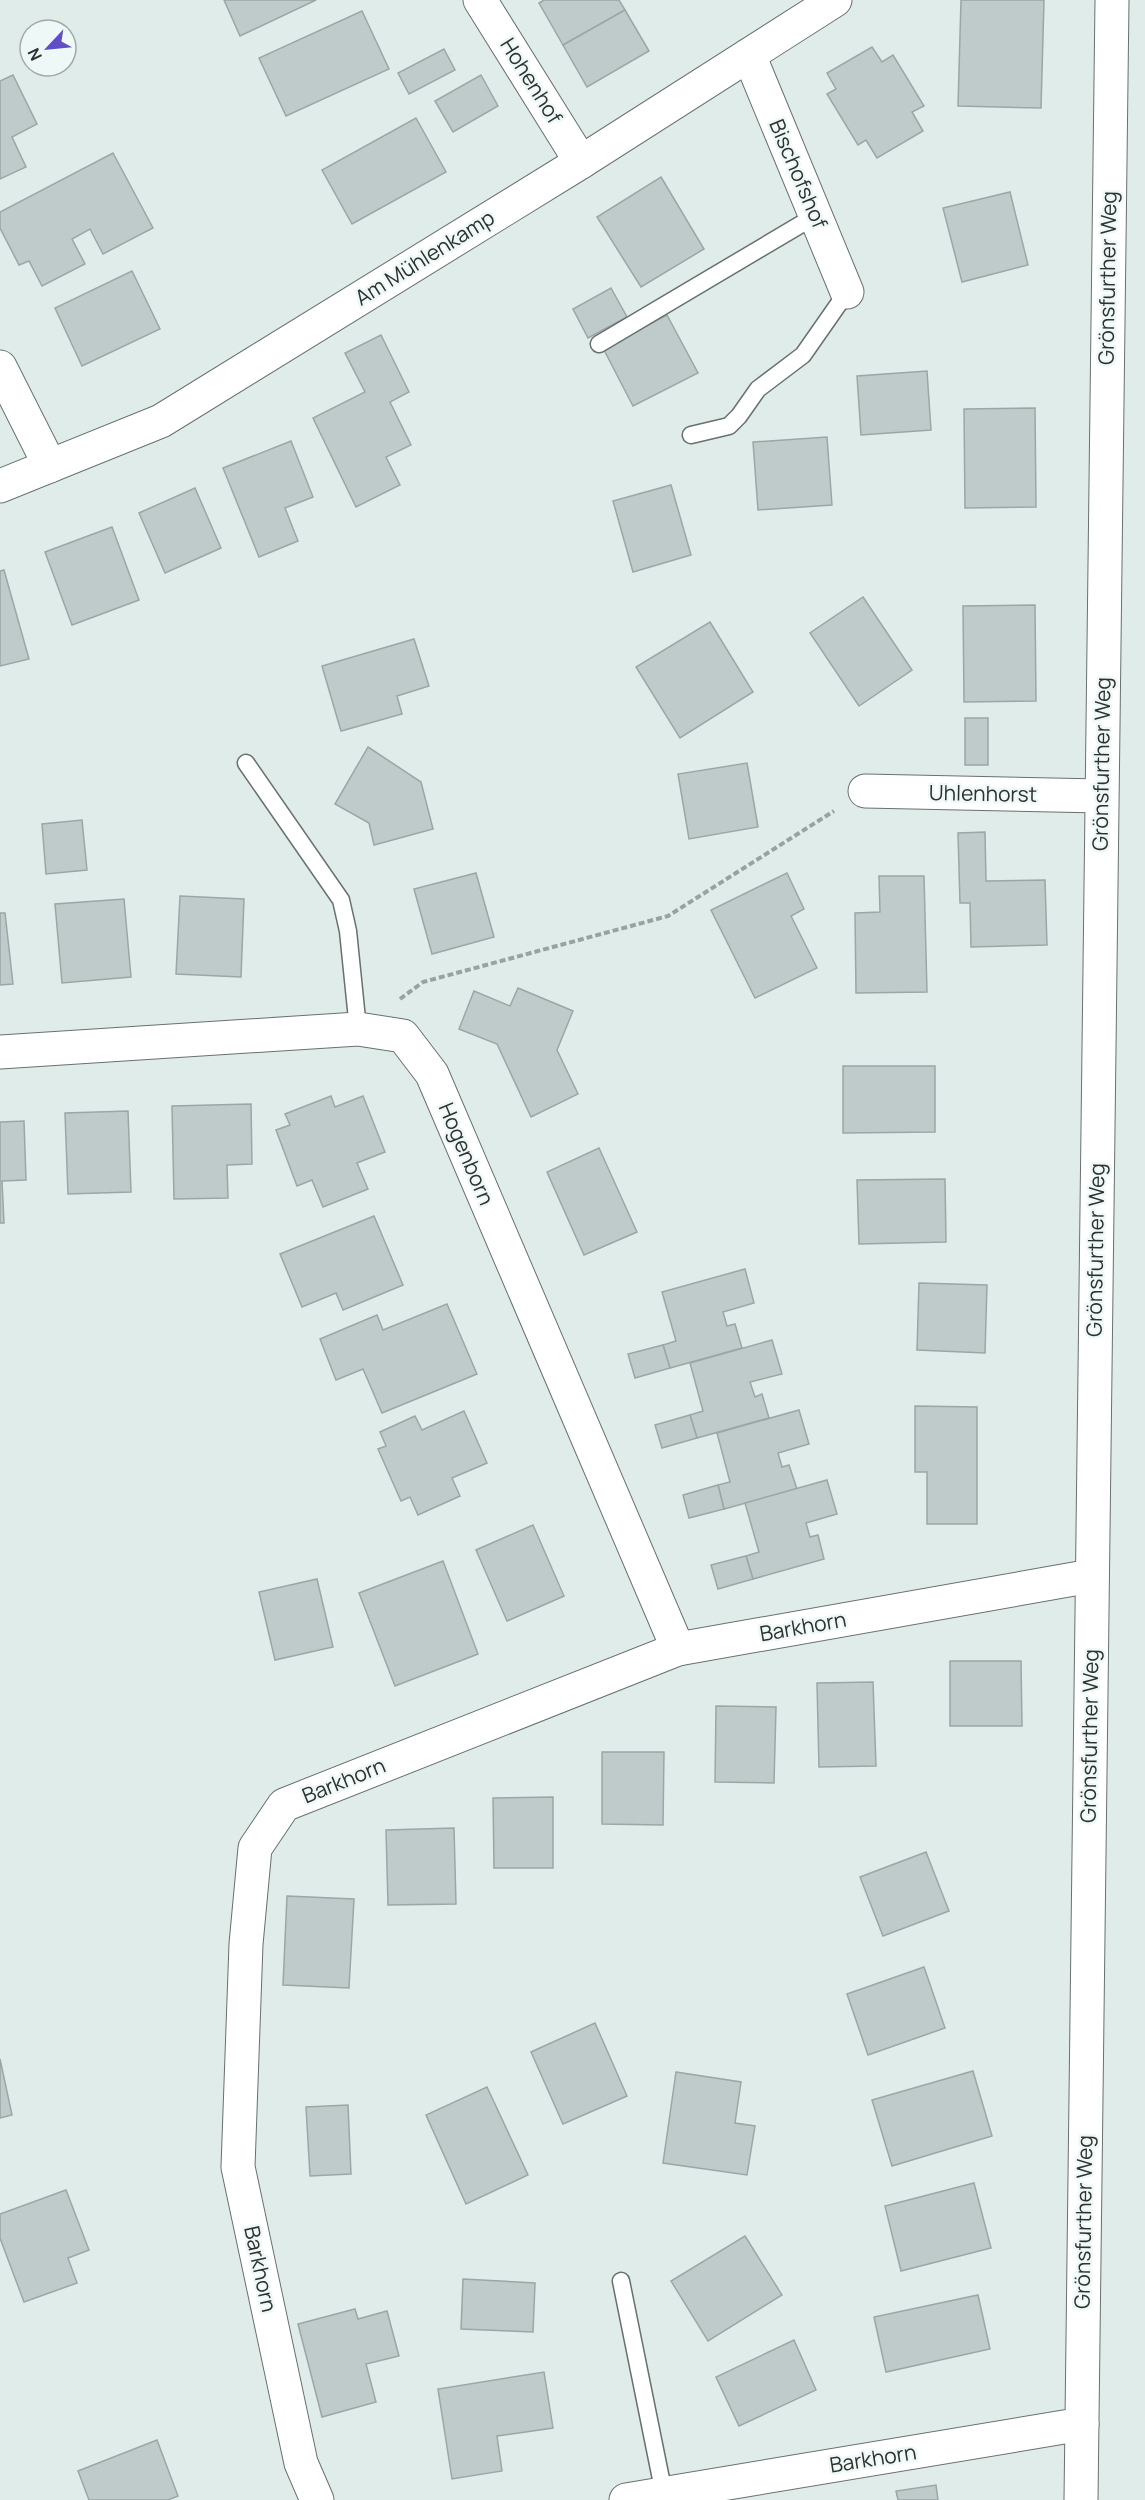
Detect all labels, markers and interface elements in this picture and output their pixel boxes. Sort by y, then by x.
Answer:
north arrow [18,18,78,78]
street label: Hohenhof [495,32,569,129]
text: N [22,45,47,65]
street label: Bischofshof [763,115,835,233]
street label: Grönsfurther Weg [1091,191,1123,365]
street label: Am Mühlenkamp [349,203,500,311]
street label: Grönsfurther Weg [1085,677,1117,851]
street label: Uhlenhorst [929,778,1037,808]
street label: Hogenborn [433,1098,501,1209]
street label: Grönsfurther Weg [1079,1163,1111,1337]
street label: Barkhorn [757,1605,848,1647]
street label: Grönsfurther Weg [1073,1649,1105,1823]
street label: Barkhorn [298,1751,389,1809]
street label: Grönsfurther Weg [1067,2135,1099,2309]
street label: Barkhorn [238,2223,284,2314]
street label: Barkhorn [827,2437,918,2479]

